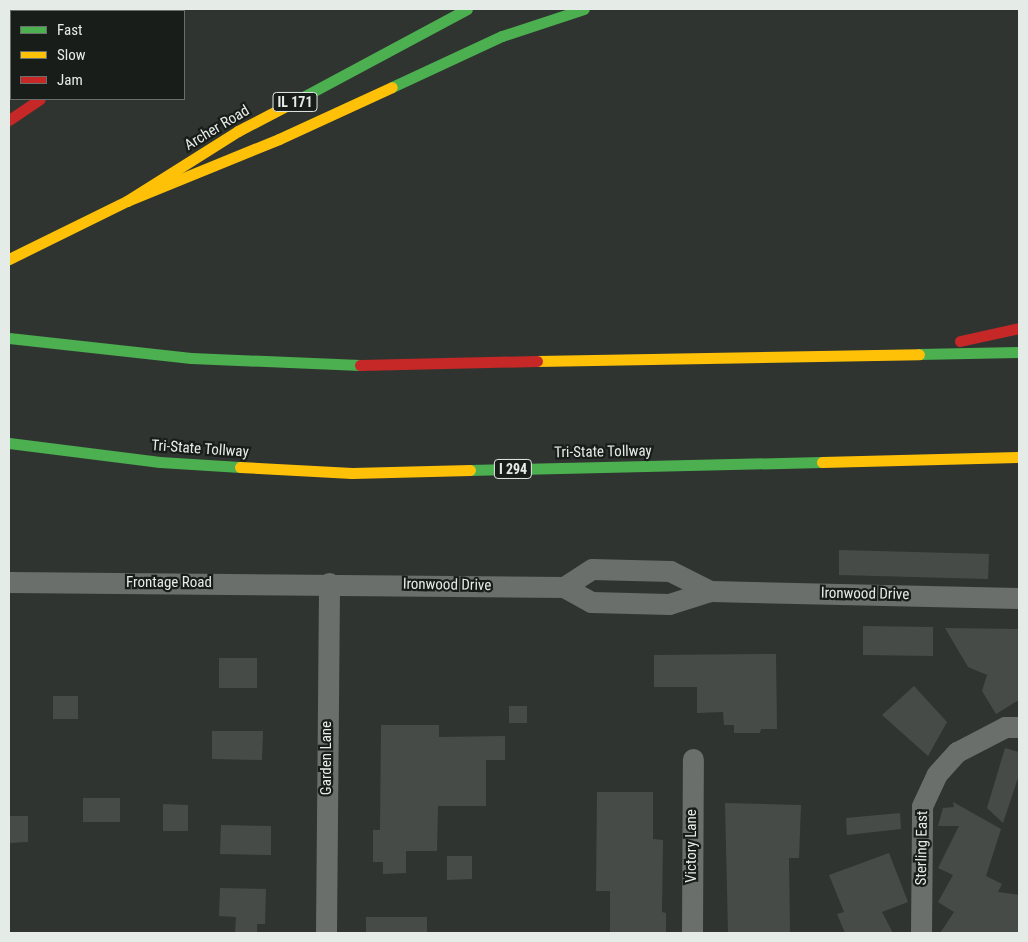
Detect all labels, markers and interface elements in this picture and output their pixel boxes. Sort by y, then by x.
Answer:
legend [10,10,185,100]
text: Fast [57,21,82,39]
text: Slow [57,46,86,64]
text: Jam [57,71,83,89]
road number: IL 171 [272,90,318,114]
street label: Archer Road [181,102,253,154]
street label: Tri-State Tollway [151,437,249,461]
street label: Tri-State Tollway [554,442,652,462]
road number: I 294 [493,458,533,480]
street label: Frontage Road [126,574,212,592]
street label: Ironwood Drive [403,575,491,595]
street label: Ironwood Drive [821,584,909,604]
street label: Garden Lane [318,721,336,795]
street label: Victory Lane [683,809,701,883]
street label: Sterling East [912,810,932,886]

